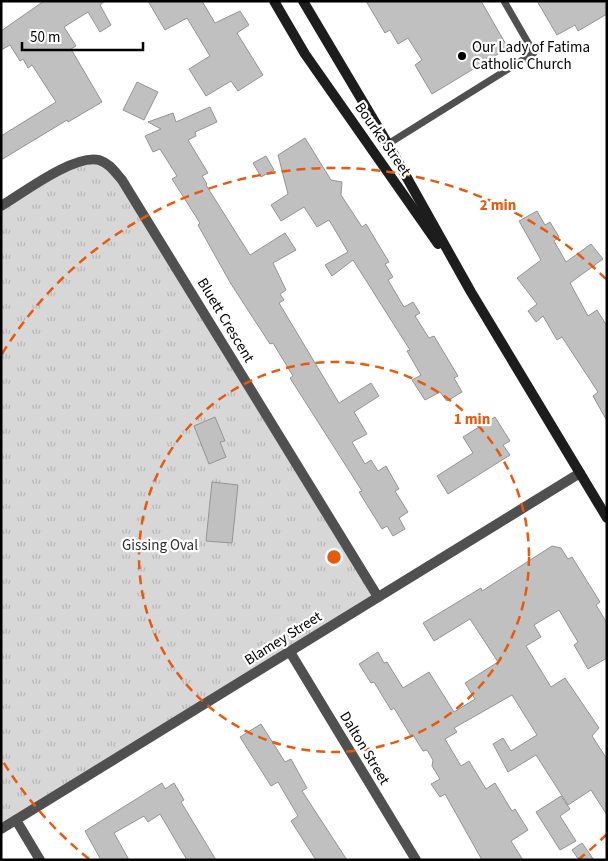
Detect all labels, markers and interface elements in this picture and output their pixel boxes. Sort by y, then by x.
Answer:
scale bar [22,20,144,52]
text: 50 m [30,27,60,48]
place label: Our Lady of Fatima Catholic Church [472,37,590,75]
marker: Our Lady of Fatima Catholic Church [456,50,468,62]
street label: Bourke Street [349,98,416,180]
text: 2 min [480,195,516,216]
street label: Bluett Crescent [192,274,259,367]
text: 1 min [454,409,490,430]
park label: Gissing Oval [122,535,198,556]
centre of rings [325,548,343,566]
street label: Blamey Street [240,606,326,671]
street label: Dalton Street [334,708,395,789]

